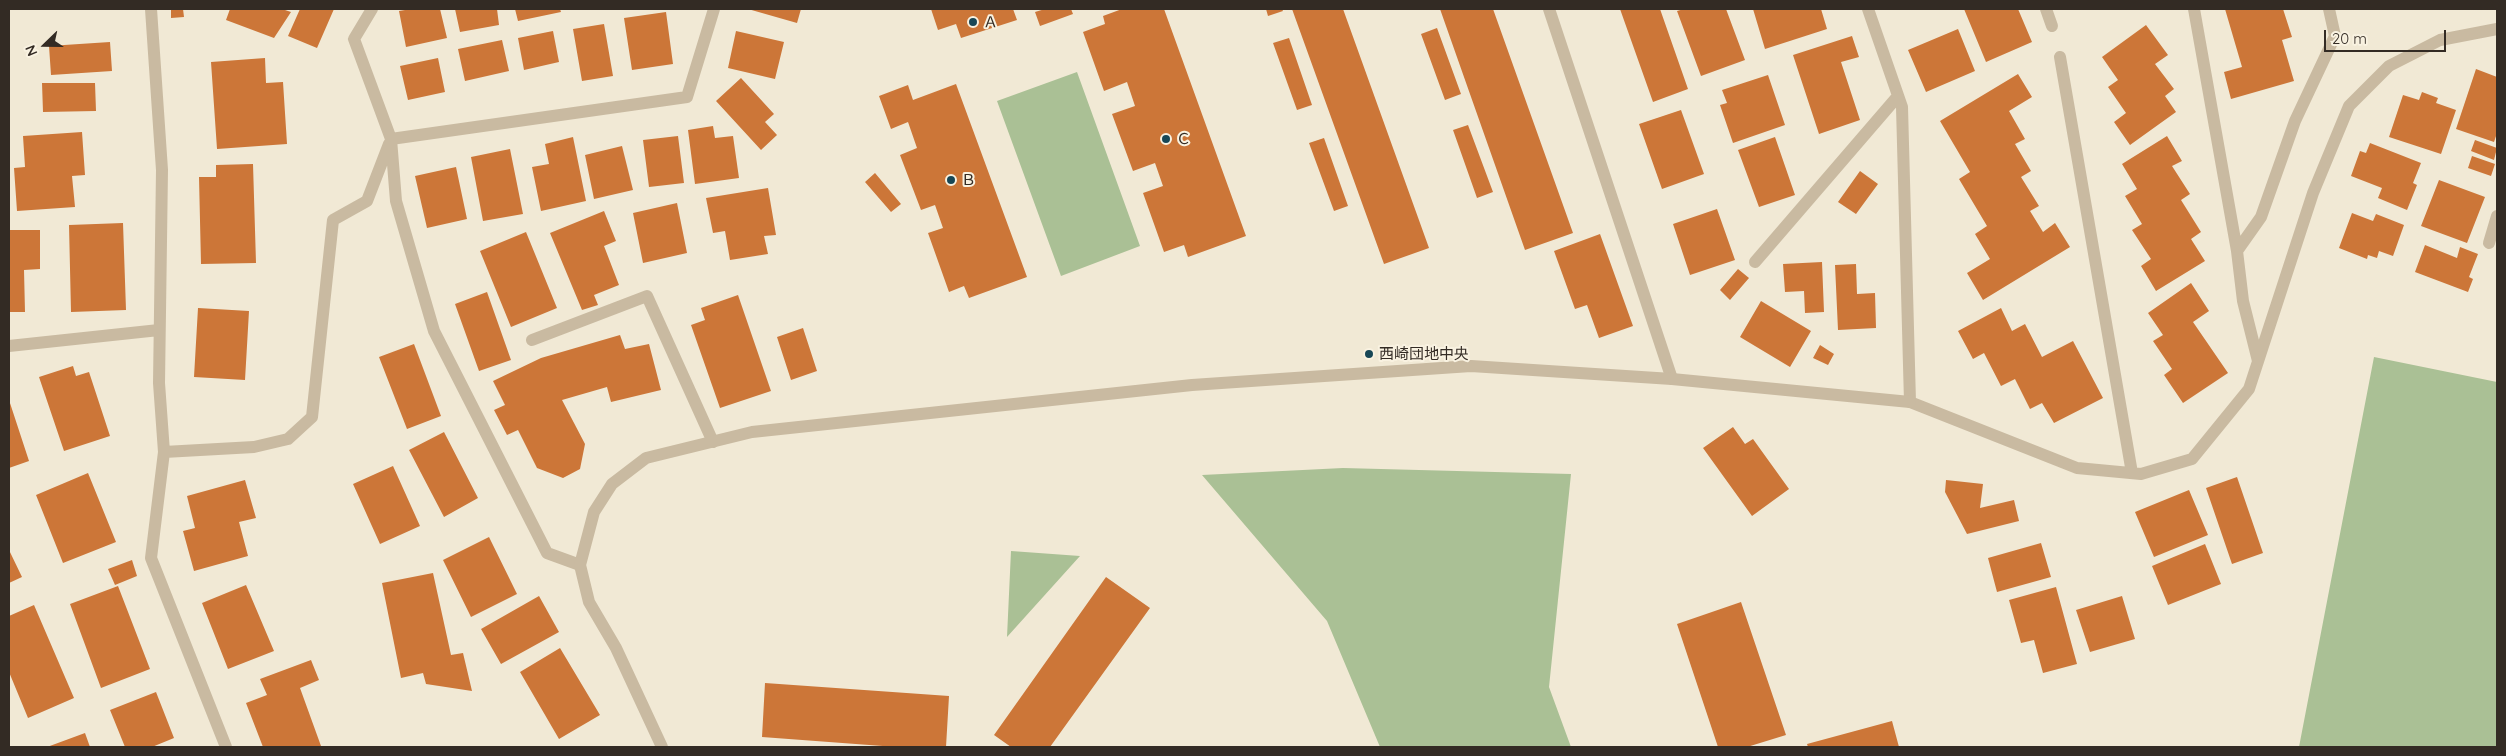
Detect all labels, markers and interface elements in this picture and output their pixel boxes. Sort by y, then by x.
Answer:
place label: Ａ [983,13,998,31]
marker: Ａ [967,16,979,28]
north arrow [20,20,70,70]
scale bar [2326,20,2448,52]
text: 20 m [2332,29,2367,48]
text: N [21,42,41,59]
place label: Ｃ [1176,130,1191,148]
marker: Ｃ [1160,133,1172,145]
place label: Ｂ [961,171,976,189]
marker: Ｂ [945,174,957,186]
place label: 西崎団地中央 [1379,345,1469,363]
marker: 西崎団地中央 [1363,348,1375,360]

